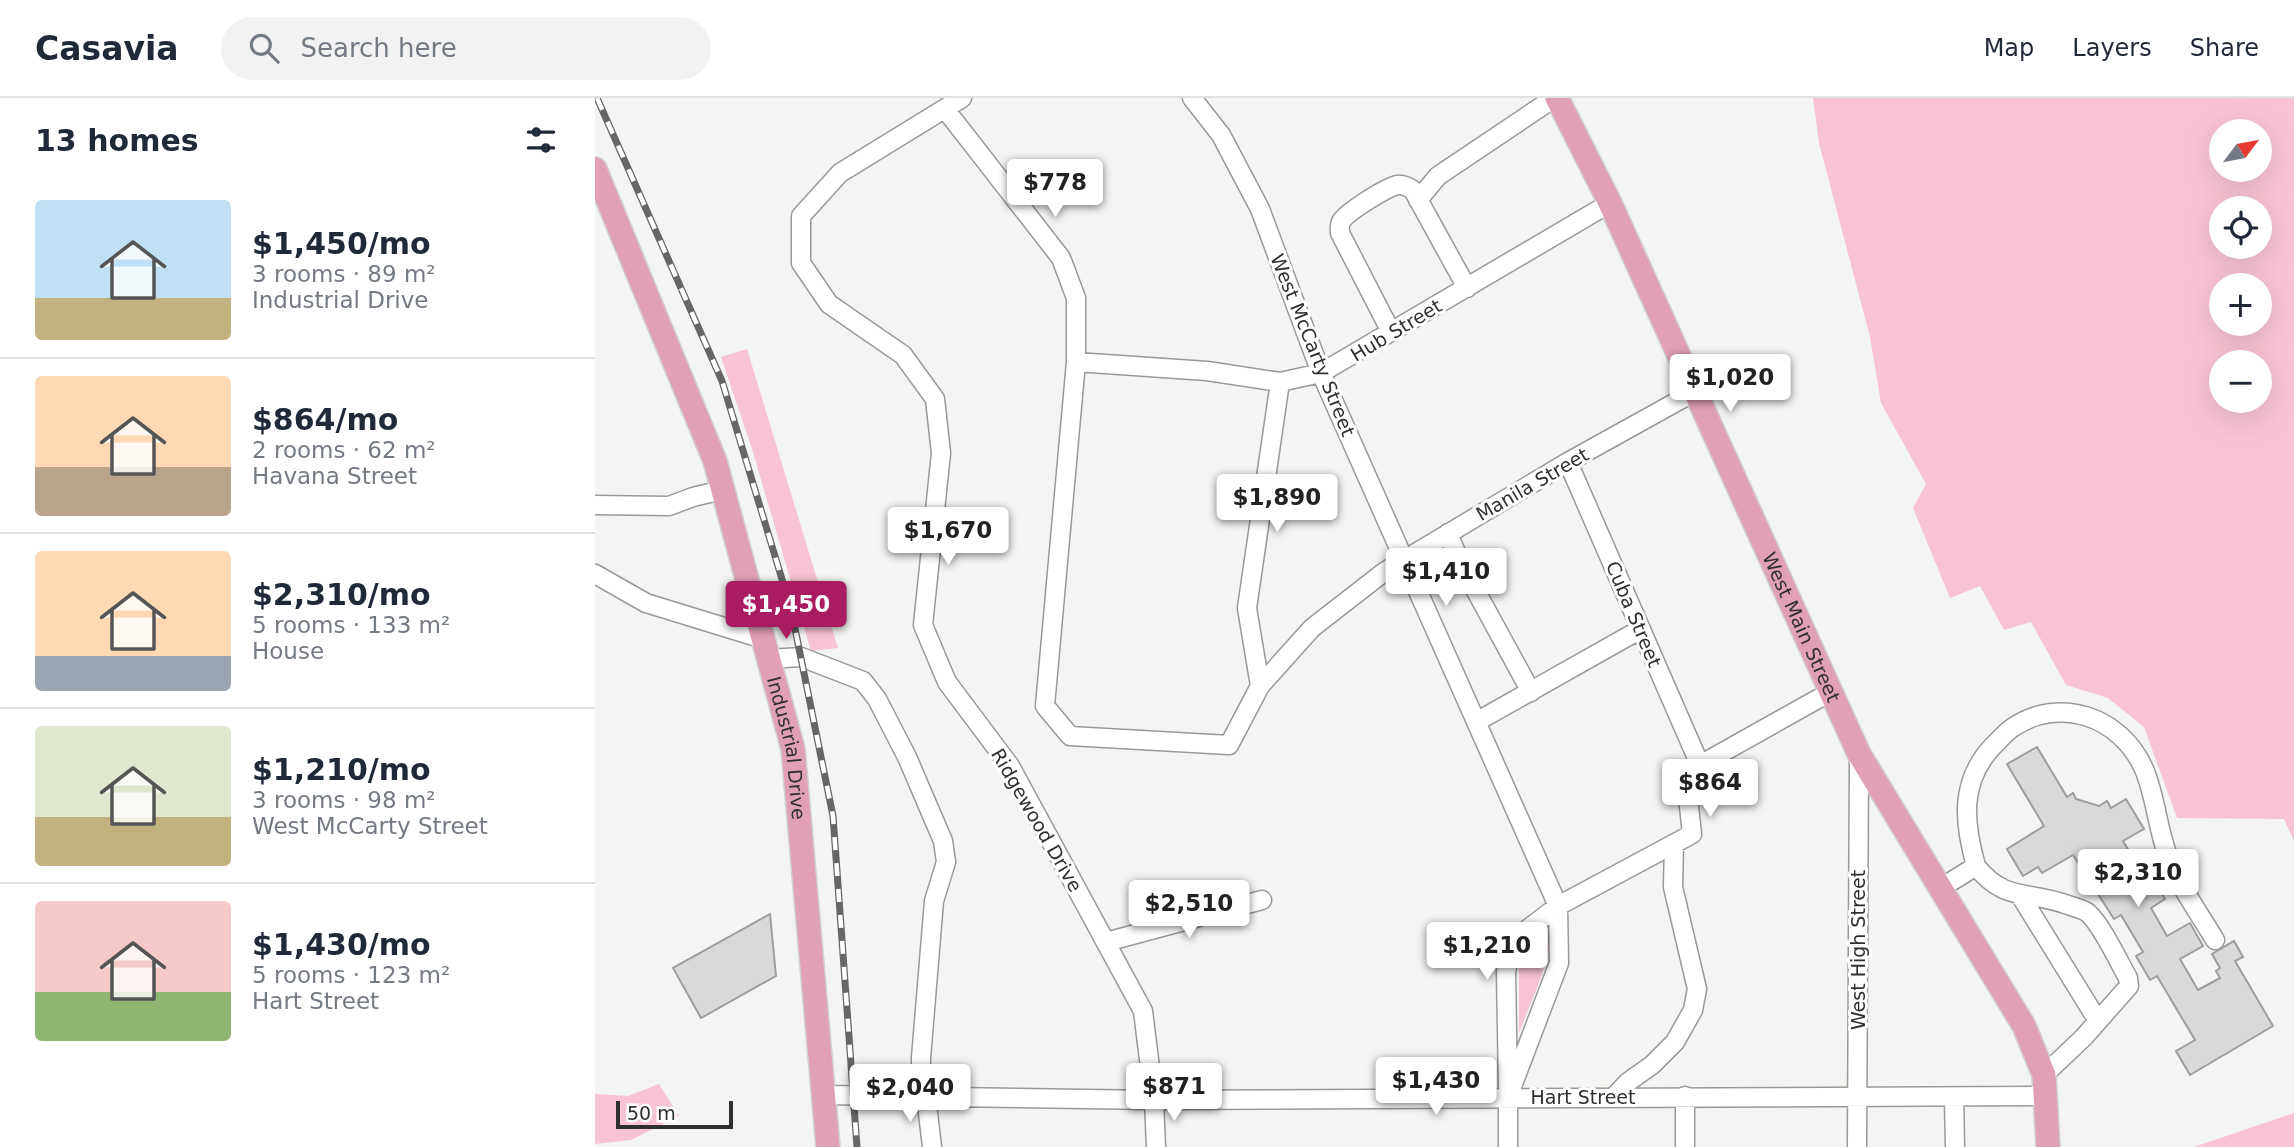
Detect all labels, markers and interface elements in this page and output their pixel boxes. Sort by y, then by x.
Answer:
search box [221,17,711,80]
text: Casavia [35,29,179,68]
icon: search [245,29,283,67]
text: Search here [301,33,457,63]
text: Map [1984,34,2034,62]
text: Layers [2072,34,2152,62]
text: Share [2190,34,2259,62]
north arrow [2209,119,2271,182]
map controls [2209,119,2272,413]
icon: filters [522,121,560,159]
text: 13 homes [35,123,199,158]
pin: $778 [1014,159,1096,219]
text: $778 [1023,169,1087,195]
button: locate [2209,196,2272,259]
text: $1,450/mo [252,226,431,261]
icon: home [91,228,175,312]
street label: West McCarty Street [1266,251,1360,439]
text: 3 rooms · 89 m² [252,261,436,287]
button: + [2209,273,2272,336]
text: Industrial Drive [252,287,429,313]
street label: Hub Street [1347,294,1445,366]
button: − [2209,350,2272,413]
pin: $1,020 [1673,354,1787,414]
text: $1,020 [1686,364,1774,390]
text: $864/mo [252,402,398,437]
icon: home [91,404,175,488]
text: 2 rooms · 62 m² [252,437,436,463]
street label: Manila Street [1472,443,1592,525]
text: Havana Street [252,463,417,489]
pin: $1,890 [1220,474,1334,534]
text: $1,890 [1233,484,1321,510]
pin: $1,670 [891,508,1005,567]
text: $1,670 [904,517,992,543]
pin: $1,410 [1389,548,1503,608]
street label: West Main Street [1758,549,1845,705]
text: $1,410 [1402,558,1490,584]
street label: Cuba Street [1602,558,1666,670]
text: $2,310/mo [252,577,431,612]
icon: home [91,579,175,663]
pin: $1,450 [729,582,843,641]
text: $1,450 [742,591,830,617]
text: 5 rooms · 133 m² [252,612,450,638]
text: House [252,638,324,664]
street label: Industrial Drive [763,674,810,821]
street label: Ridgewood Drive [987,744,1087,896]
text: $1,210/mo [252,752,431,787]
icon: home [91,754,175,838]
pin: $864 [1669,760,1751,819]
text: $864 [1678,769,1742,795]
text: 3 rooms · 98 m² [252,787,436,813]
text: West McCarty Street [252,813,488,839]
pin: $2,310 [2081,850,2195,909]
text: $2,310 [2094,859,2182,885]
street label: West High Street [1847,870,1869,1030]
pin: $2,510 [1132,880,1246,940]
text: $2,510 [1145,890,1233,916]
pin: $1,210 [1430,922,1544,982]
text: $1,430/mo [252,927,431,962]
icon: home [91,929,175,1013]
text: $1,210 [1443,932,1531,958]
text: 5 rooms · 123 m² [252,962,450,988]
text: Hart Street [252,988,379,1014]
pin: $1,430 [1379,1058,1493,1117]
pin: $871 [1133,1063,1215,1123]
pin: $2,040 [853,1065,967,1124]
text: $1,430 [1392,1067,1480,1093]
text: $871 [1142,1073,1206,1099]
text: $2,040 [866,1074,954,1100]
street label: Hart Street [1531,1086,1635,1108]
scale bar [616,1098,733,1130]
text: 50 m [627,1102,676,1124]

